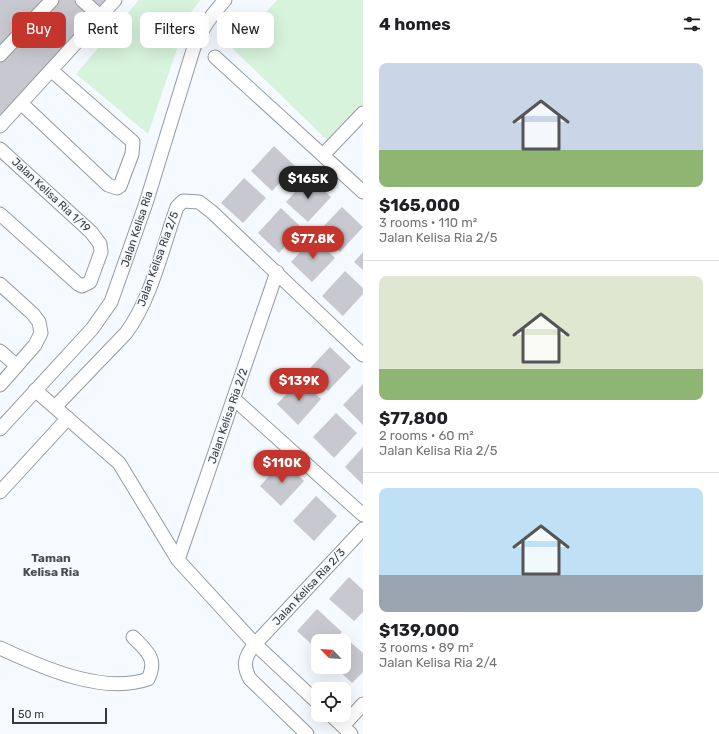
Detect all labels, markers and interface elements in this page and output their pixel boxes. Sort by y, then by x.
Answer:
chip: Buy [12,12,66,48]
chip: Rent [74,12,132,48]
chip: Filters [140,12,209,48]
chip: New [217,12,274,48]
icon: filters [681,13,703,35]
text: 4 homes [379,14,451,34]
icon: home [505,89,577,161]
street label: Jalan Kelisa Ria 1/19 [9,155,93,235]
pin: $165K [280,166,336,200]
text: $165K [288,171,328,186]
street label: Jalan Kelisa Ria [119,189,155,269]
text: $165,000 [379,195,460,215]
street label: Jalan Kelisa Ria 2/5 [135,209,181,308]
text: 3 rooms · 110 m² [379,215,477,230]
pin: $77.8K [280,226,346,260]
text: Jalan Kelisa Ria 2/5 [379,230,497,245]
text: $77.8K [291,231,335,246]
icon: home [505,302,577,374]
street label: Jalan Kelisa Ria 2/2 [206,367,250,465]
pin: $139K [271,368,327,402]
text: $139K [279,373,319,388]
text: $77,800 [379,408,448,428]
text: 2 rooms · 60 m² [379,428,474,443]
text: Jalan Kelisa Ria 2/5 [379,443,497,458]
pin: $110K [254,450,310,484]
text: $110K [262,455,302,470]
icon: home [505,514,577,586]
street label: Jalan Kelisa Ria 2/3 [270,546,348,628]
district label: Taman Kelisa Ria [23,551,79,579]
text: $139,000 [379,620,459,640]
north arrow [311,634,351,674]
map controls [311,634,351,722]
text: 3 rooms · 89 m² [379,640,474,655]
text: Jalan Kelisa Ria 2/4 [379,655,497,670]
button: locate [311,682,351,722]
scale bar [12,706,107,725]
text: 50 m [18,708,44,721]

